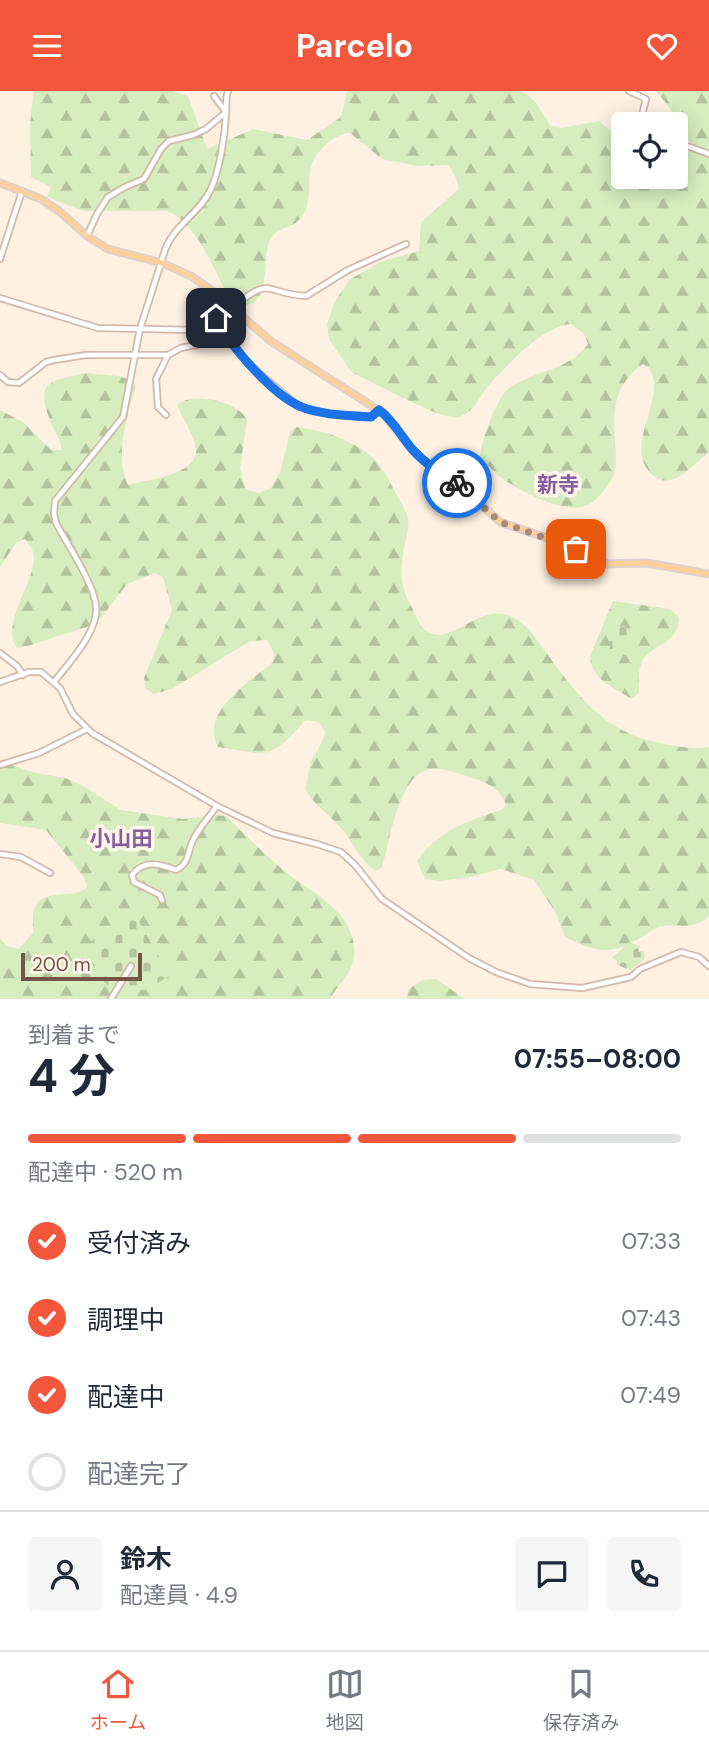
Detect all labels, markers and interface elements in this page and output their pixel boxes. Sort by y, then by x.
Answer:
text: Parcelo [296,25,413,67]
icon: menu [28,27,66,65]
icon: heart [643,27,681,65]
map controls [611,112,688,189]
button: locate [611,112,688,189]
pin [186,288,246,348]
icon: home [197,299,235,337]
courier [422,448,492,518]
icon: bike [438,464,476,502]
district label: 新寺 [537,471,579,499]
pin [546,519,606,579]
icon: bag [557,530,595,568]
district label: 小山田 [90,825,153,853]
scale bar [21,950,142,982]
text: 200 m [32,952,91,977]
text: 到着まで [28,1020,120,1050]
text: 07:55–08:00 [514,1042,681,1076]
text: 4 分 [28,1046,115,1106]
text: 配達中 · 520 m [28,1157,183,1187]
icon: check [28,1222,66,1260]
text: 受付済み [87,1226,191,1260]
text: 07:33 [621,1226,681,1256]
icon: check [28,1299,66,1337]
text: 調理中 [87,1303,165,1337]
text: 07:43 [621,1303,681,1333]
icon: check [28,1376,66,1414]
text: 配達中 [87,1380,165,1414]
text: 07:49 [620,1380,681,1410]
text: 配達完了 [87,1457,191,1491]
button: person [28,1537,102,1611]
button: chat [515,1537,589,1611]
button: phone [607,1537,681,1611]
text: 鈴木 [120,1542,172,1576]
text: 配達員 · 4.9 [120,1580,238,1610]
tab: ホーム [90,1665,146,1735]
tab: 地図 [326,1665,364,1735]
tab: 保存済み [543,1665,619,1735]

